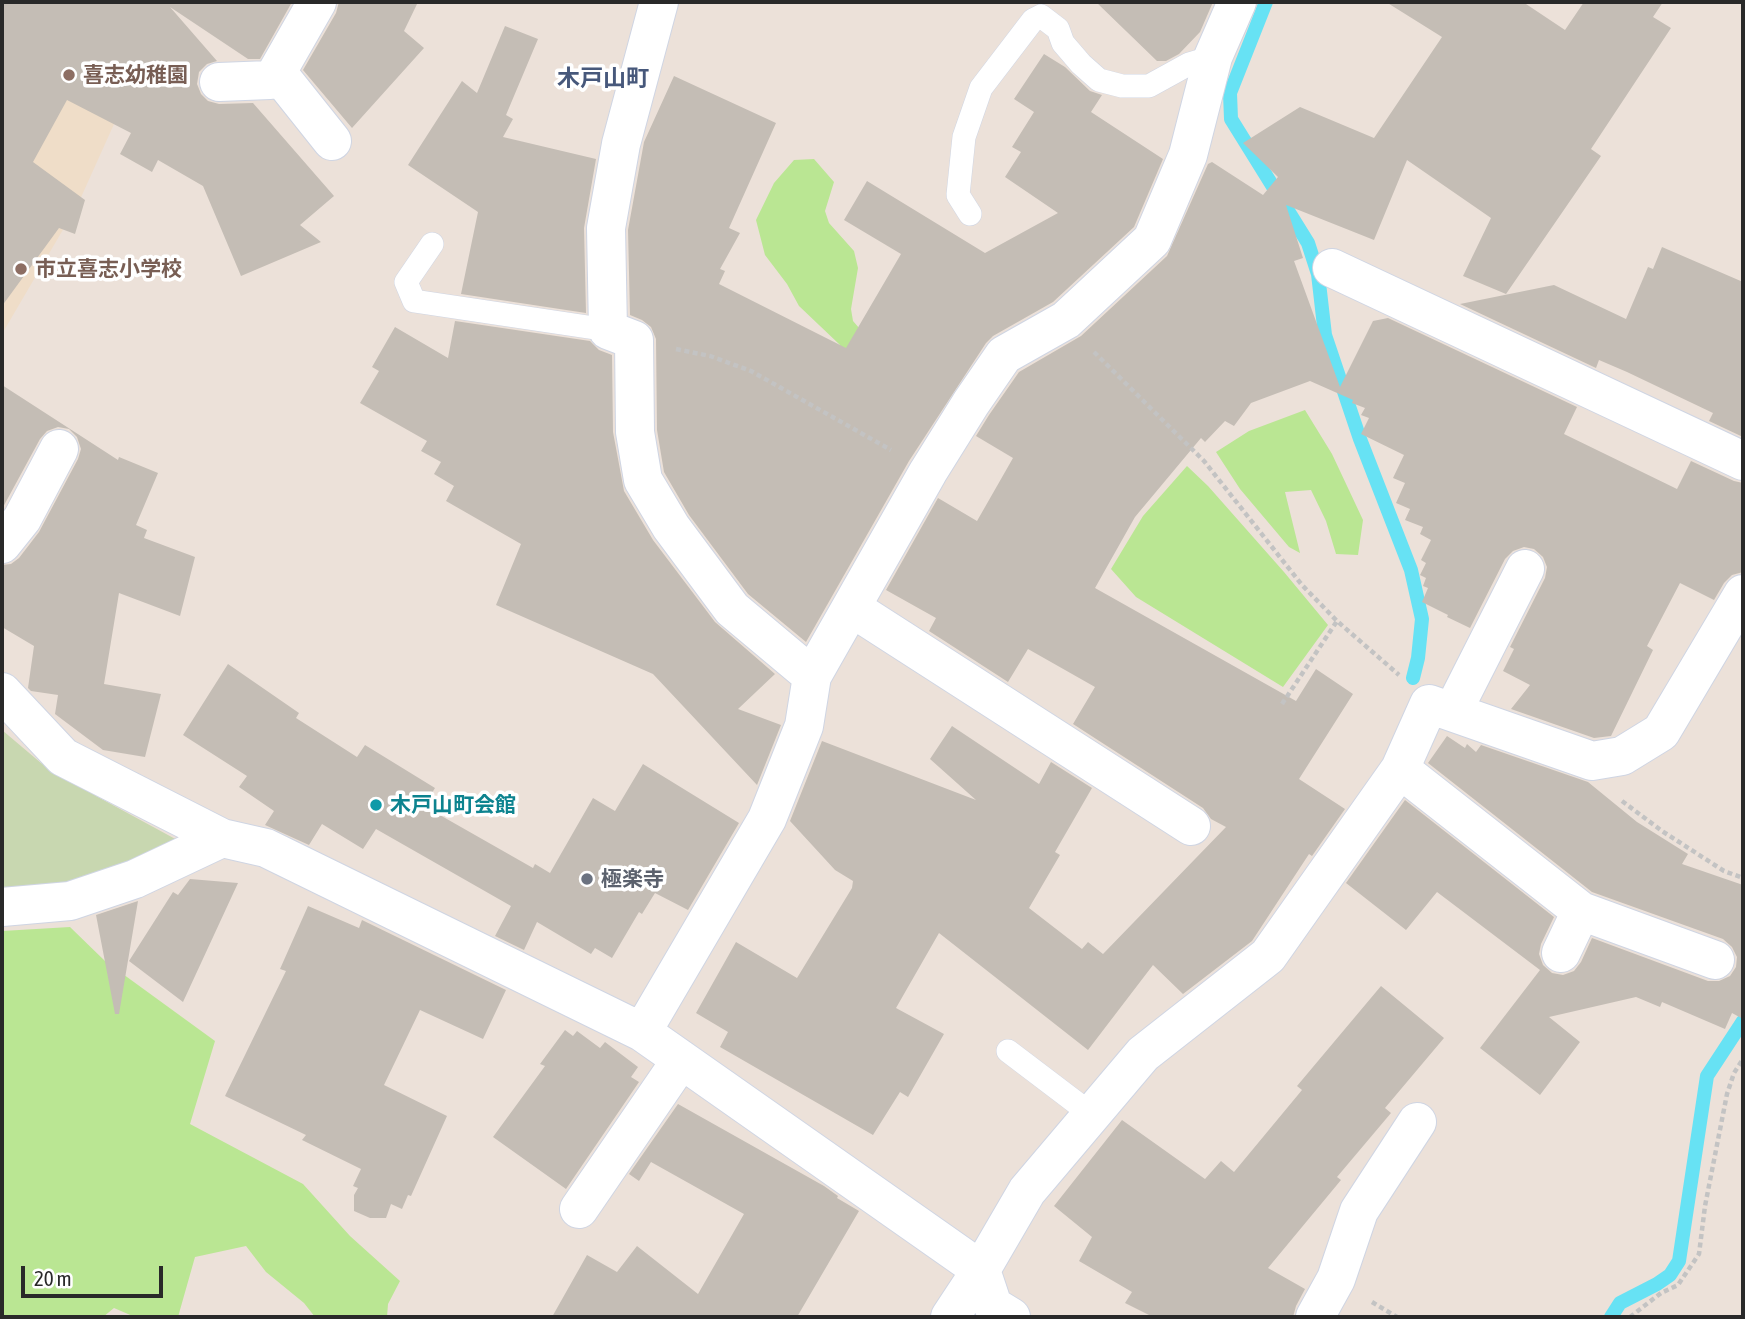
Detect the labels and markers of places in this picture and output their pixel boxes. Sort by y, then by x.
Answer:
place label: 喜志幼稚園 [83,62,188,88]
marker: 喜志幼稚園 [61,67,77,83]
place label: 市立喜志小学校 [35,256,182,282]
marker: 市立喜志小学校 [13,261,29,277]
place label: 木戸山町会館 [390,792,516,818]
marker: 木戸山町会館 [368,797,384,813]
place label: 極楽寺 [601,866,664,892]
marker: 極楽寺 [579,871,595,887]

